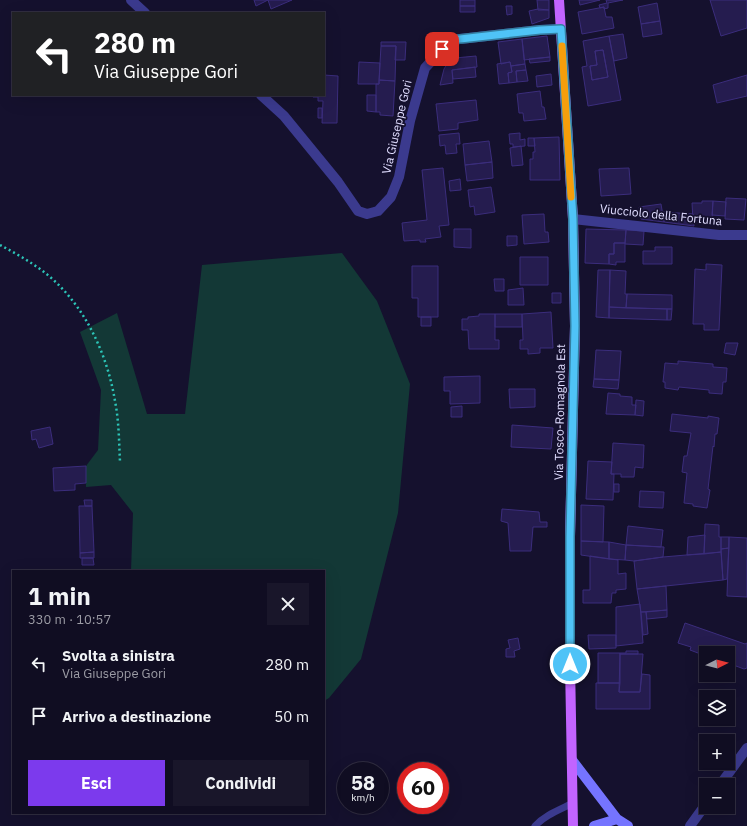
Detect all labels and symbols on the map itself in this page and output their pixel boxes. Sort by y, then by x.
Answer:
pin [425,32,459,66]
street label: Via Giuseppe Gori [378,78,415,175]
street label: Viucciolo della Fortuna [599,201,723,228]
street label: Via Tosco-Romagnola Est [551,344,568,480]
position arrow [549,643,591,685]
north arrow [699,646,735,682]
speed limit sign: 60 [397,762,449,814]

